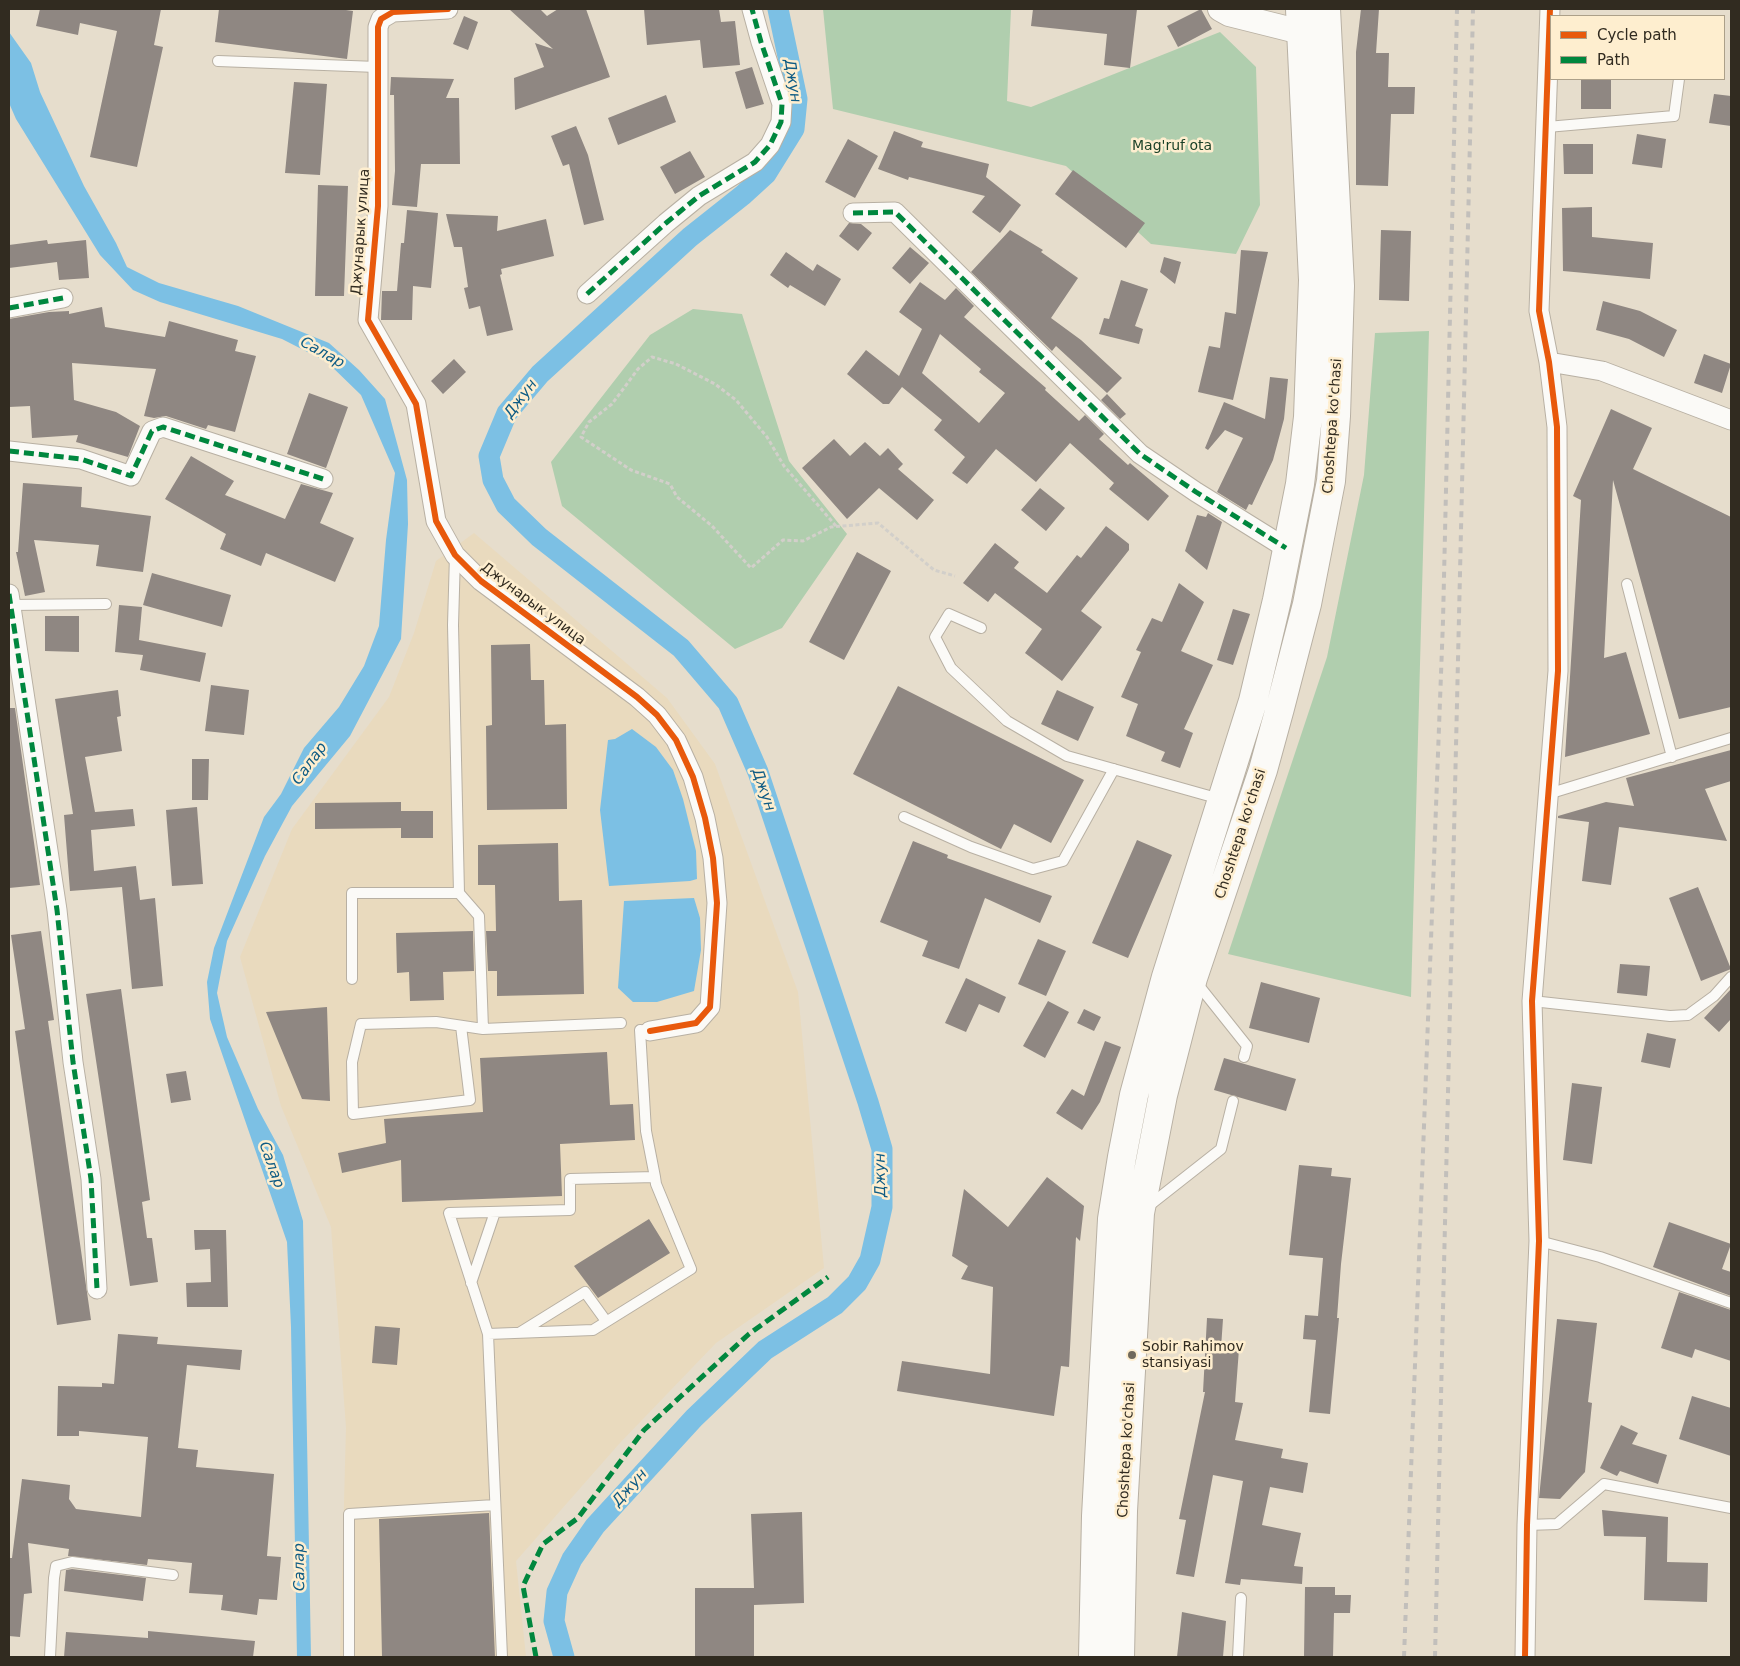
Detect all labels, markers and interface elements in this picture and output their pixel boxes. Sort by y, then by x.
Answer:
legend [1550,15,1725,80]
text: Cycle path [1597,26,1677,44]
text: Path [1597,51,1630,69]
water label: Джун [780,58,804,104]
park label: Mag'ruf ota [1132,138,1212,154]
street label: Джунарык улица [348,168,374,296]
water label: Салар [297,334,347,372]
street label: Choshtepa ko'chasi [1320,358,1346,494]
water label: Джун [501,376,541,422]
street label: Джунарык улица [477,559,589,649]
water label: Салар [289,739,331,789]
water label: Джун [747,766,779,814]
street label: Choshtepa ko'chasi [1212,767,1270,901]
water label: Салар [254,1139,288,1191]
water label: Джун [872,1153,890,1197]
place label: Sobir Rahimov stansiyasi [1142,1339,1244,1371]
marker: Sobir Rahimov stansiyasi [1126,1349,1138,1361]
street label: Choshtepa ko'chasi [1115,1382,1139,1518]
water label: Джун [609,1466,651,1510]
water label: Салар [291,1543,309,1591]

